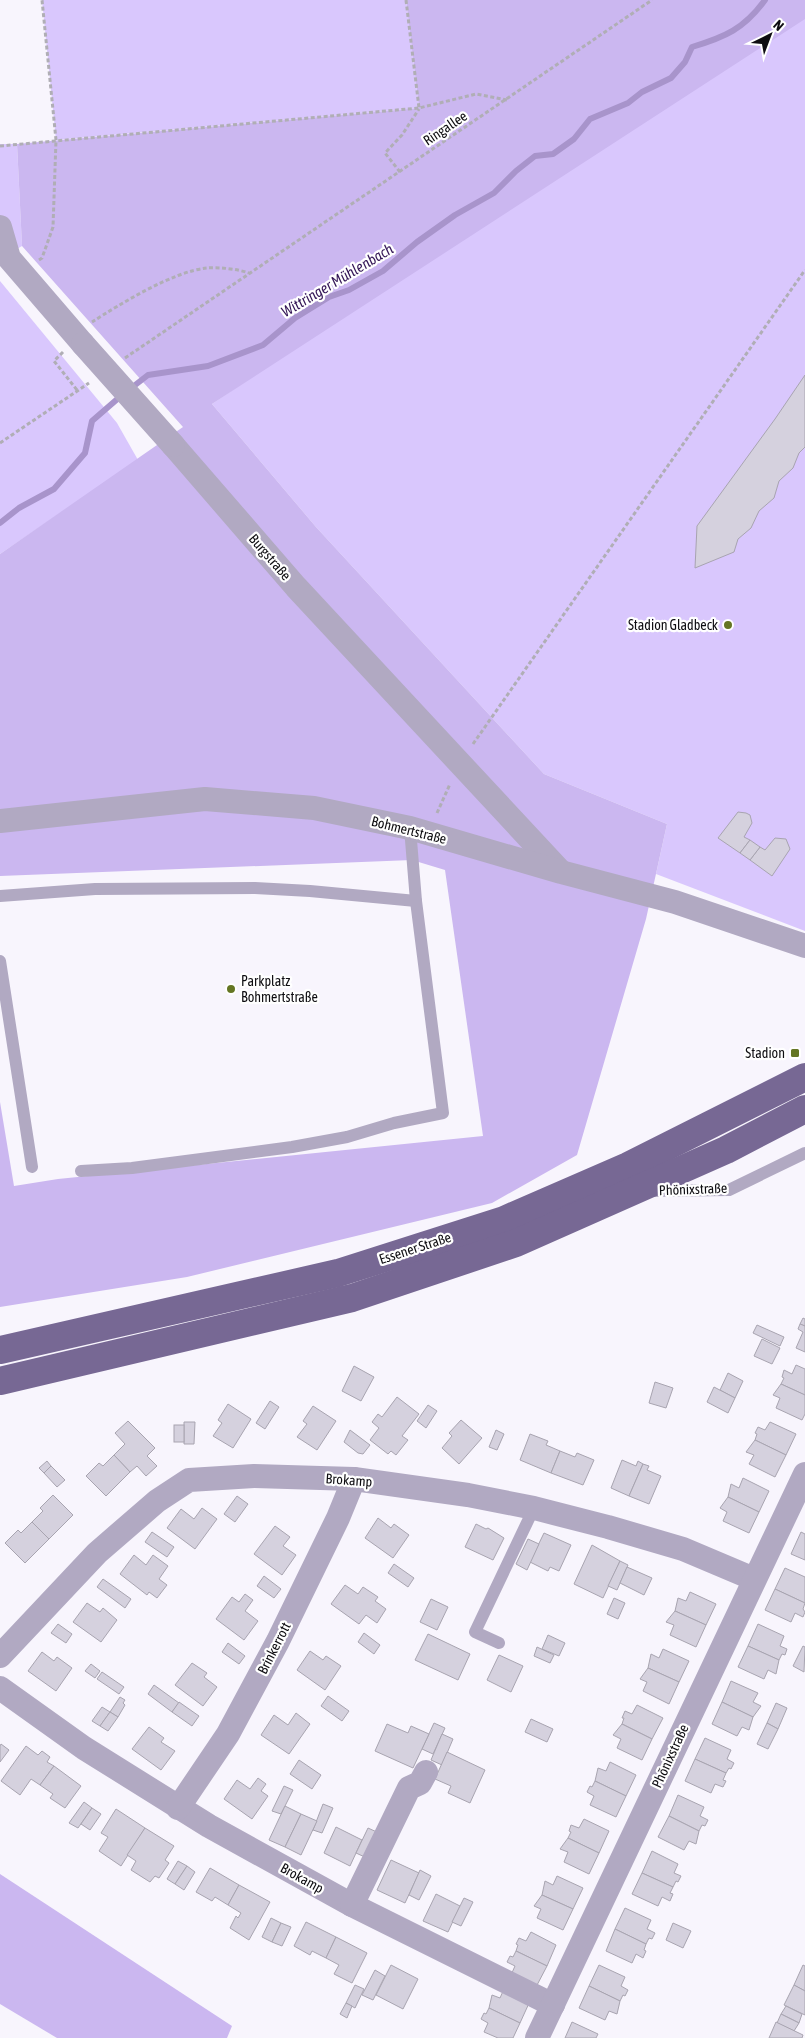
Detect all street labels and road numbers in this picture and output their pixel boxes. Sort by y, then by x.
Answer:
street label: Ringallee [420,108,470,148]
street label: Burgstraße [246,531,294,583]
street label: Bohmertstraße [370,813,448,847]
street label: Phönixstraße [659,1180,727,1198]
street label: Essener Straße [377,1229,453,1267]
street label: Brokamp [325,1470,373,1490]
street label: Brinkerrott [254,1619,294,1677]
street label: Phönixstraße [648,1722,692,1790]
street label: Brokamp [278,1860,327,1897]

